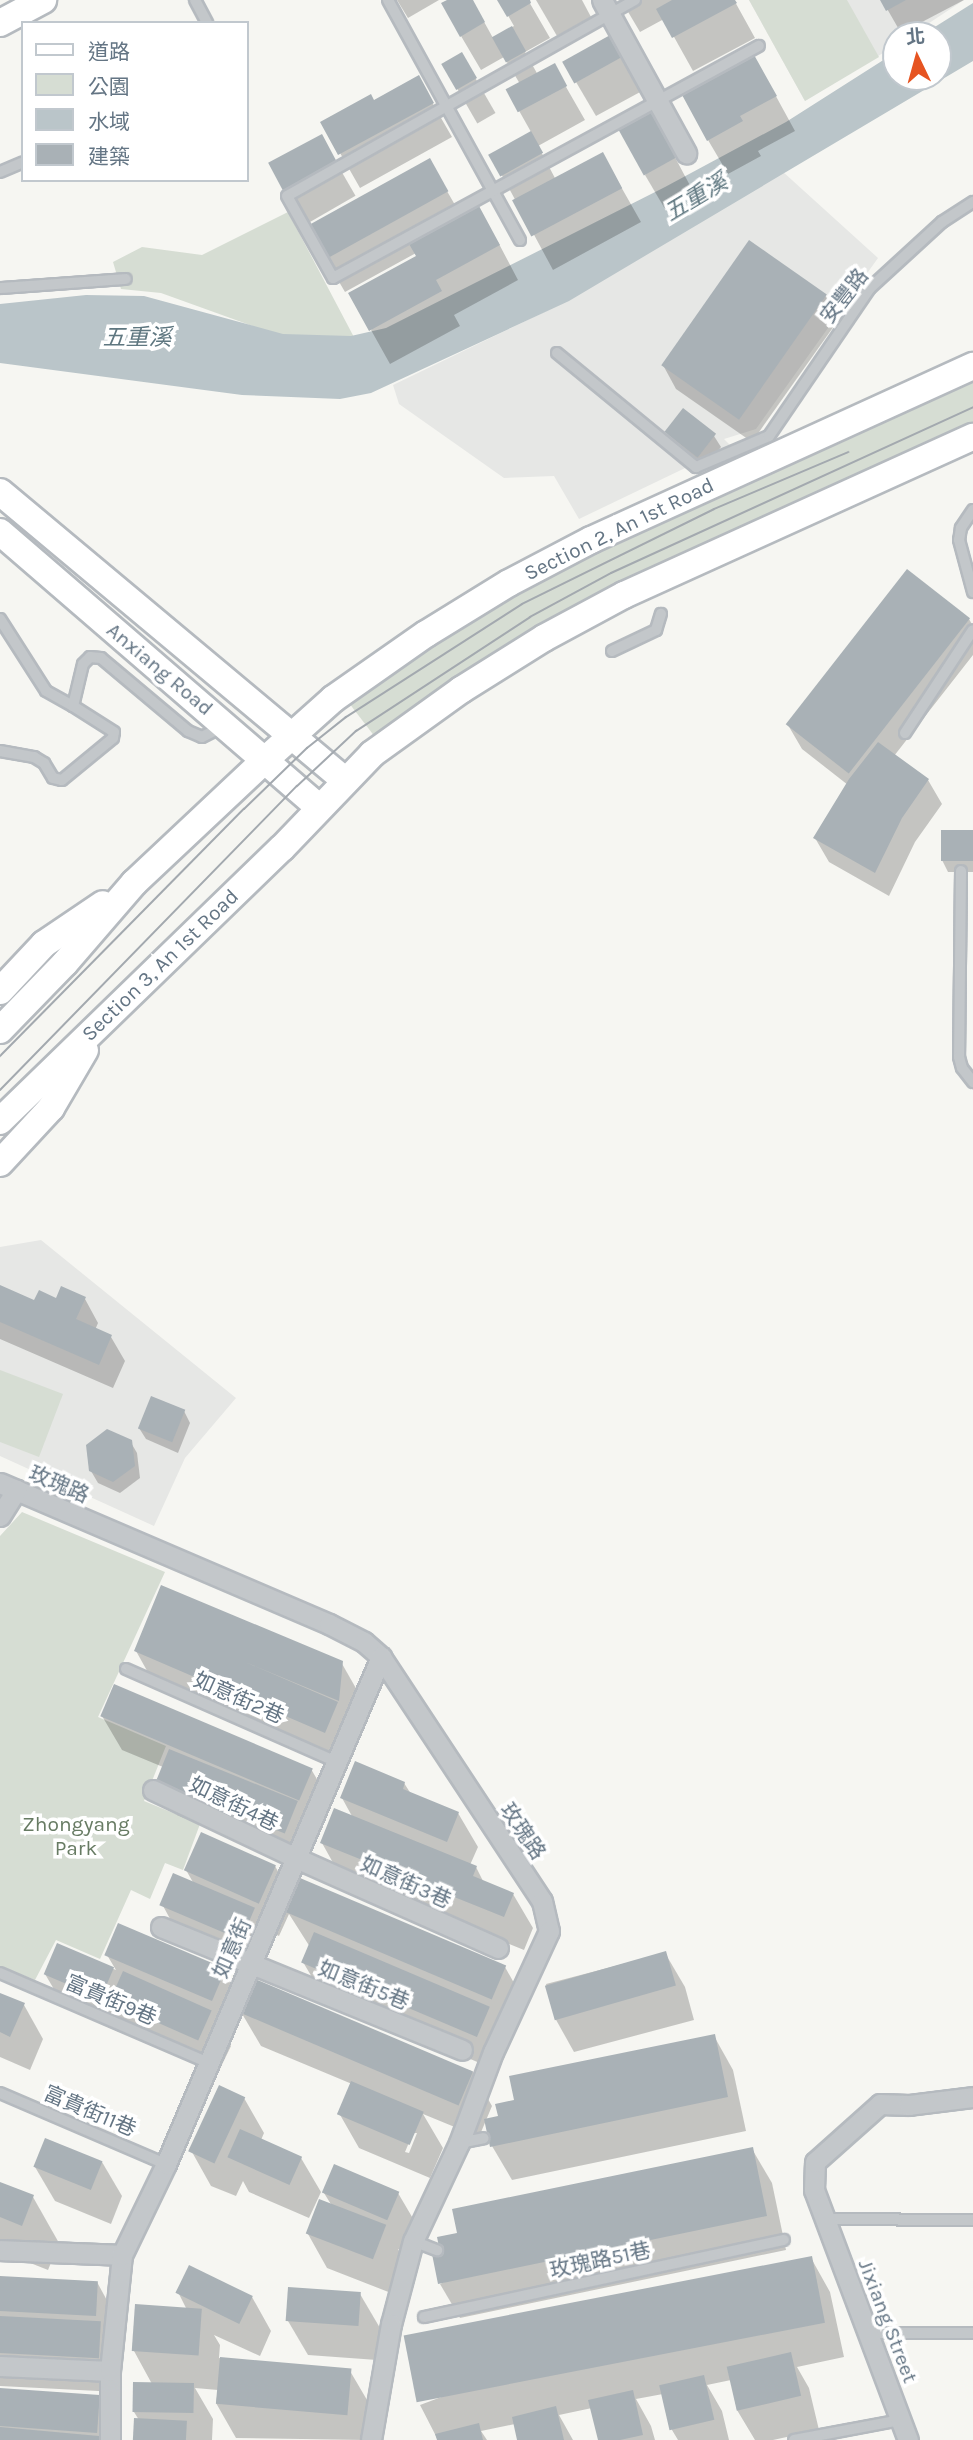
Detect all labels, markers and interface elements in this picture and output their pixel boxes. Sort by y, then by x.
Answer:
legend [21,21,248,182]
north arrow [882,21,952,91]
text: 北 [905,25,926,49]
text: 道路 [88,40,130,64]
text: 公園 [88,75,130,99]
text: 水域 [88,110,130,134]
text: 建築 [88,145,130,169]
water label: 五重溪 [659,168,733,228]
street label: 安豐路 [815,263,873,329]
water label: 五重溪 [103,324,171,352]
street label: Section 2, An 1st Road [520,472,718,586]
street label: Anxiang Road [102,617,218,721]
street label: Section 3, An 1st Road [76,884,244,1046]
street label: 玫瑰路 [25,1460,93,1508]
street label: 如意街2巷 [190,1667,288,1729]
street label: 如意街4巷 [185,1772,283,1836]
street label: 玫瑰路 [495,1798,551,1864]
park label: Zhongyang Park [22,1811,130,1861]
street label: 如意街3巷 [357,1851,455,1913]
street label: 如意街 [208,1914,256,1982]
street label: 如意街5巷 [315,1955,413,2015]
street label: 富貴街9巷 [62,1970,160,2030]
street label: 富貴街11巷 [40,2080,140,2142]
street label: 玫瑰路51巷 [547,2237,653,2283]
street label: Jixiang Street [853,2256,923,2386]

